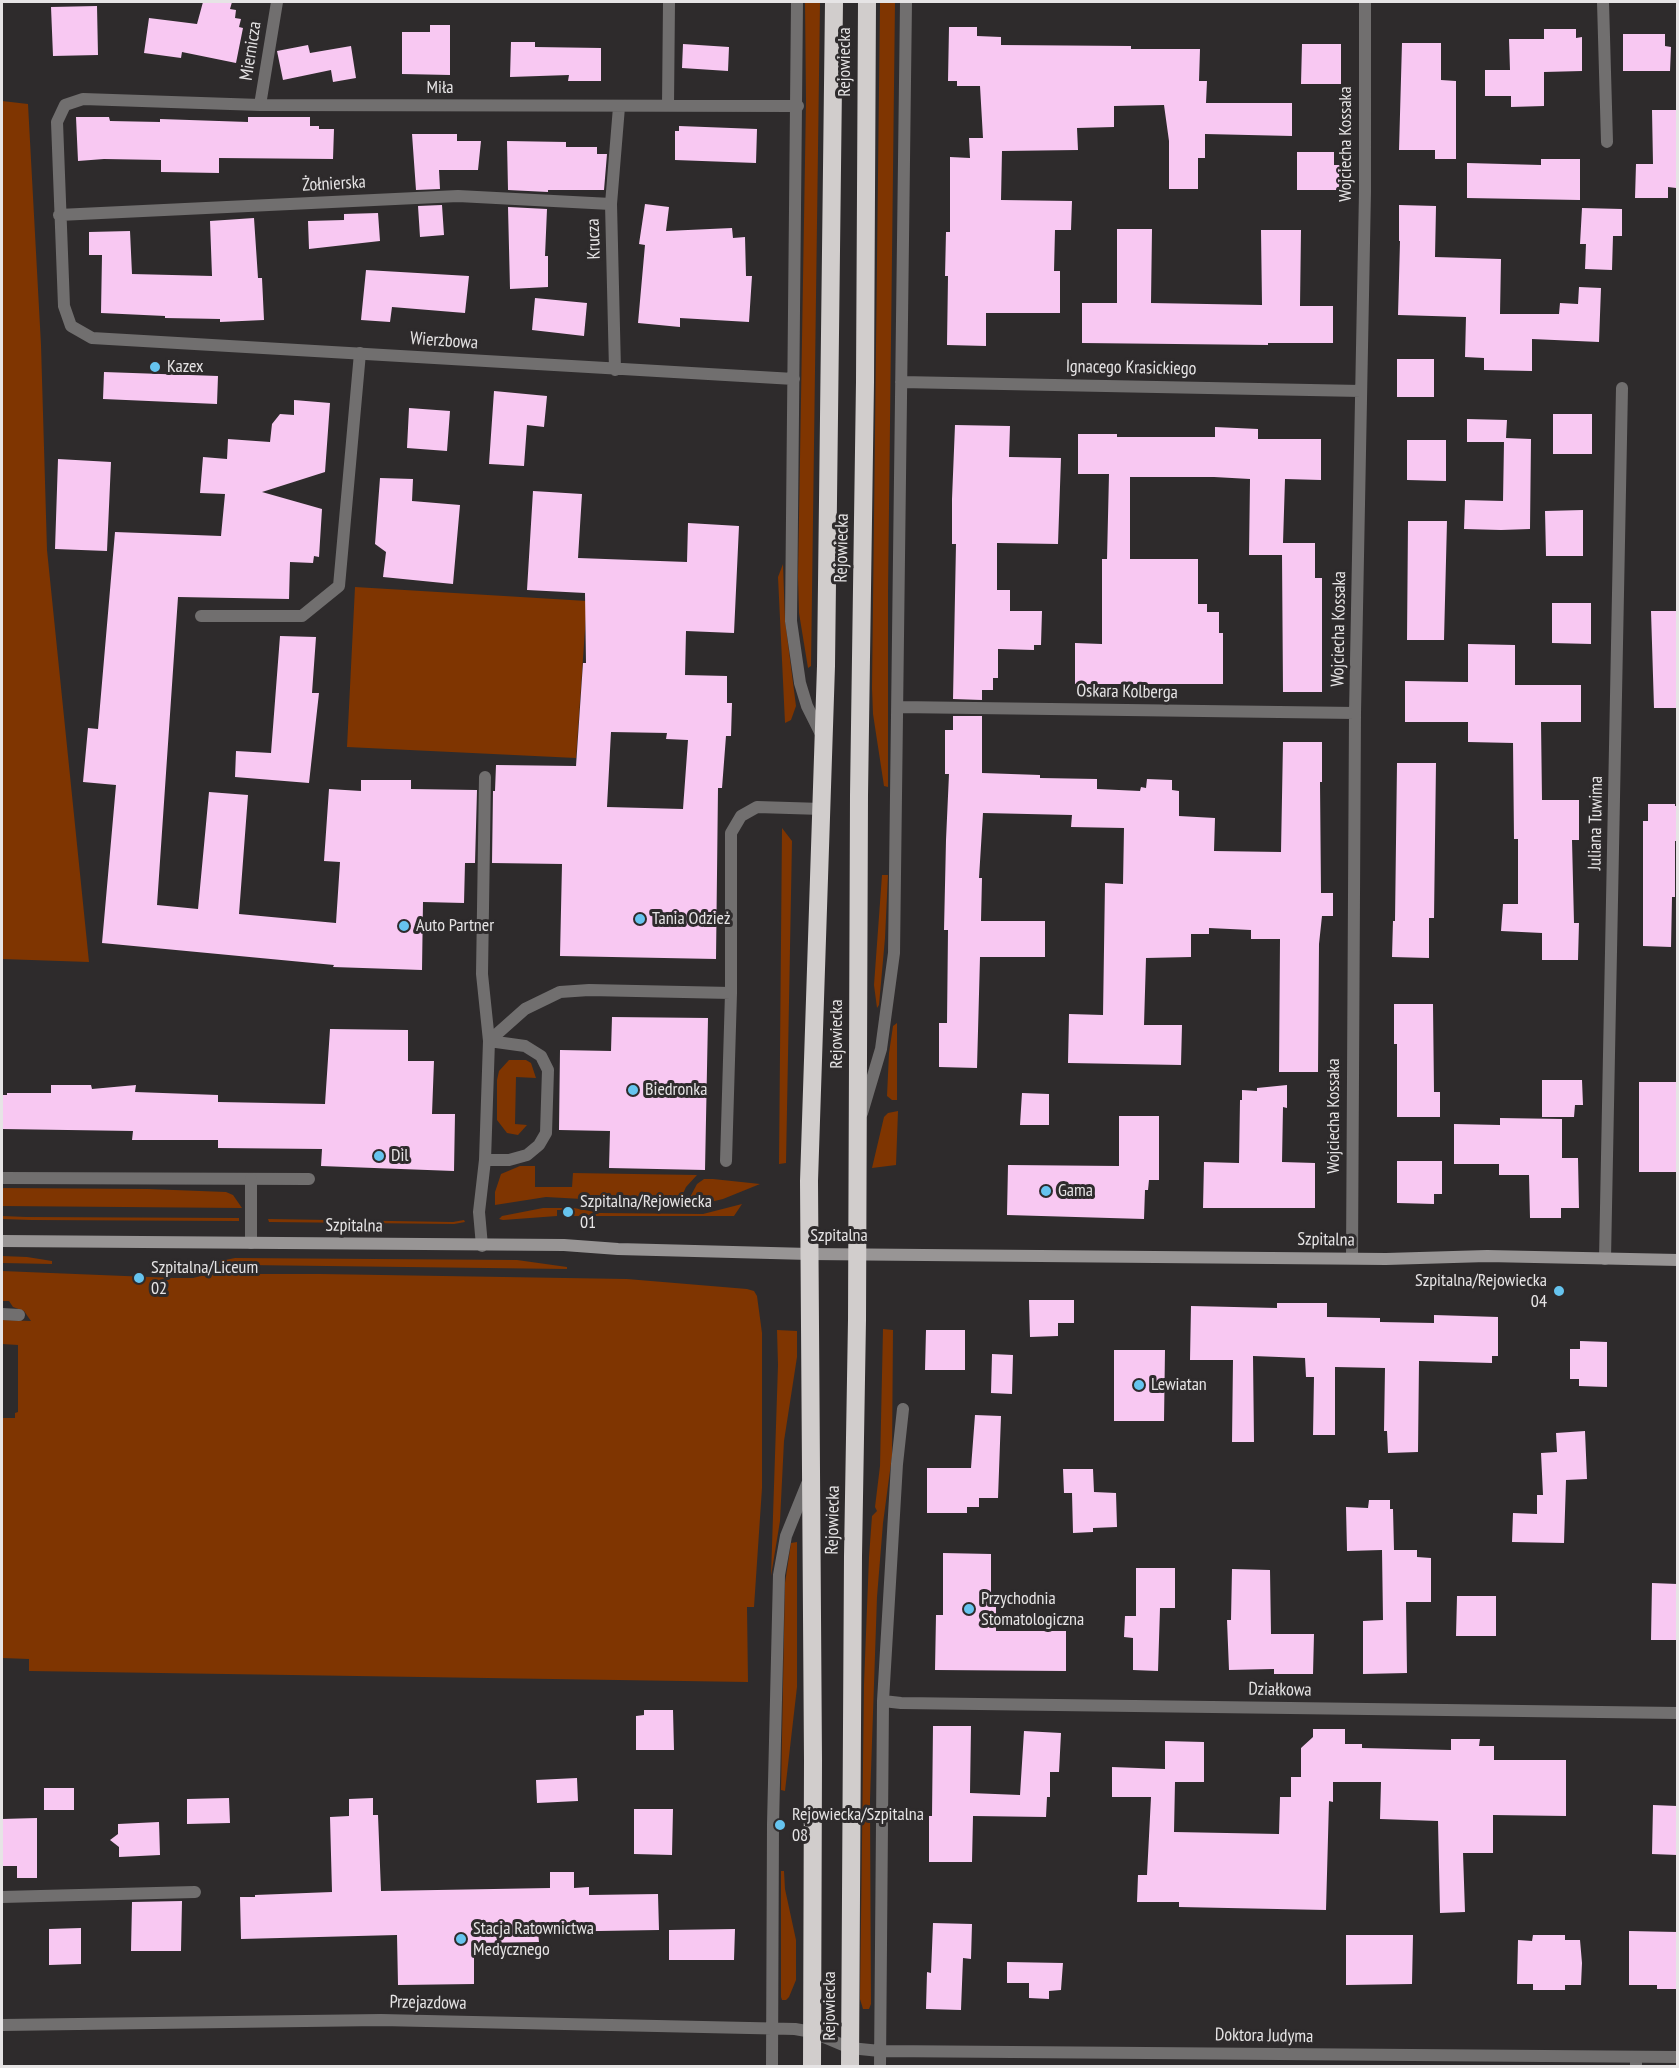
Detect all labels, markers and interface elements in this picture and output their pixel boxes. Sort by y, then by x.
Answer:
street label: Miernicza [236,20,266,82]
street label: Rejowiecka [834,27,856,97]
street label: Miła [427,77,453,99]
street label: Wojciecha Kossaka [1335,86,1357,202]
street label: Żołnierska [302,172,366,196]
street label: Krucza [582,218,606,260]
street label: Wierzbowa [409,328,479,354]
place label: Kazex [167,356,203,378]
street label: Ignacego Krasickiego [1066,356,1196,380]
marker: Kazex [148,360,162,374]
street label: Rejowiecka [831,513,853,583]
street label: Wojciecha Kossaka [1327,571,1351,687]
street label: Oskara Kolberga [1076,680,1178,704]
street label: Juliana Tuwima [1584,776,1608,870]
place label: Tania Odzież [652,908,730,930]
marker: Tania Odzież [633,912,647,926]
place label: Auto Partner [416,915,494,937]
marker: Auto Partner [397,919,411,933]
street label: Rejowiecka [826,999,848,1069]
street label: Wojciecha Kossaka [1323,1058,1345,1174]
place label: Biedronka [645,1079,707,1101]
marker: Biedronka [626,1083,640,1097]
place label: Dil [391,1145,409,1167]
marker: Dil [372,1149,386,1163]
place label: Gama [1058,1180,1093,1202]
marker: Gama [1039,1184,1053,1198]
place label: Szpitalna/Rejowiecka 01 [580,1191,712,1234]
marker: Szpitalna/Rejowiecka 01 [561,1205,575,1219]
street label: Szpitalna [325,1215,383,1237]
street label: Szpitalna [810,1225,868,1247]
street label: Szpitalna [1297,1229,1355,1251]
place label: Szpitalna/Liceum 02 [151,1257,258,1300]
place label: Szpitalna/Rejowiecka 04 [1415,1270,1547,1312]
marker: Szpitalna/Liceum 02 [132,1271,146,1285]
marker: Szpitalna/Rejowiecka 04 [1552,1284,1566,1298]
place label: Lewiatan [1151,1374,1207,1396]
marker: Lewiatan [1132,1378,1146,1392]
street label: Rejowiecka [822,1485,844,1555]
place label: Przychodnia Stomatologiczna [981,1588,1084,1630]
marker: Przychodnia Stomatologiczna [962,1602,976,1616]
street label: Działkowa [1248,1679,1312,1701]
place label: Rejowiecka/Szpitalna 08 [792,1804,924,1846]
marker: Rejowiecka/Szpitalna 08 [773,1818,787,1832]
place label: Stacja Ratownictwa Medycznego [473,1918,594,1960]
marker: Stacja Ratownictwa Medycznego [454,1932,468,1946]
street label: Rejowiecka [819,1971,841,2041]
street label: Przejazdowa [389,1992,467,2014]
street label: Doktora Judyma [1215,2024,1313,2048]

